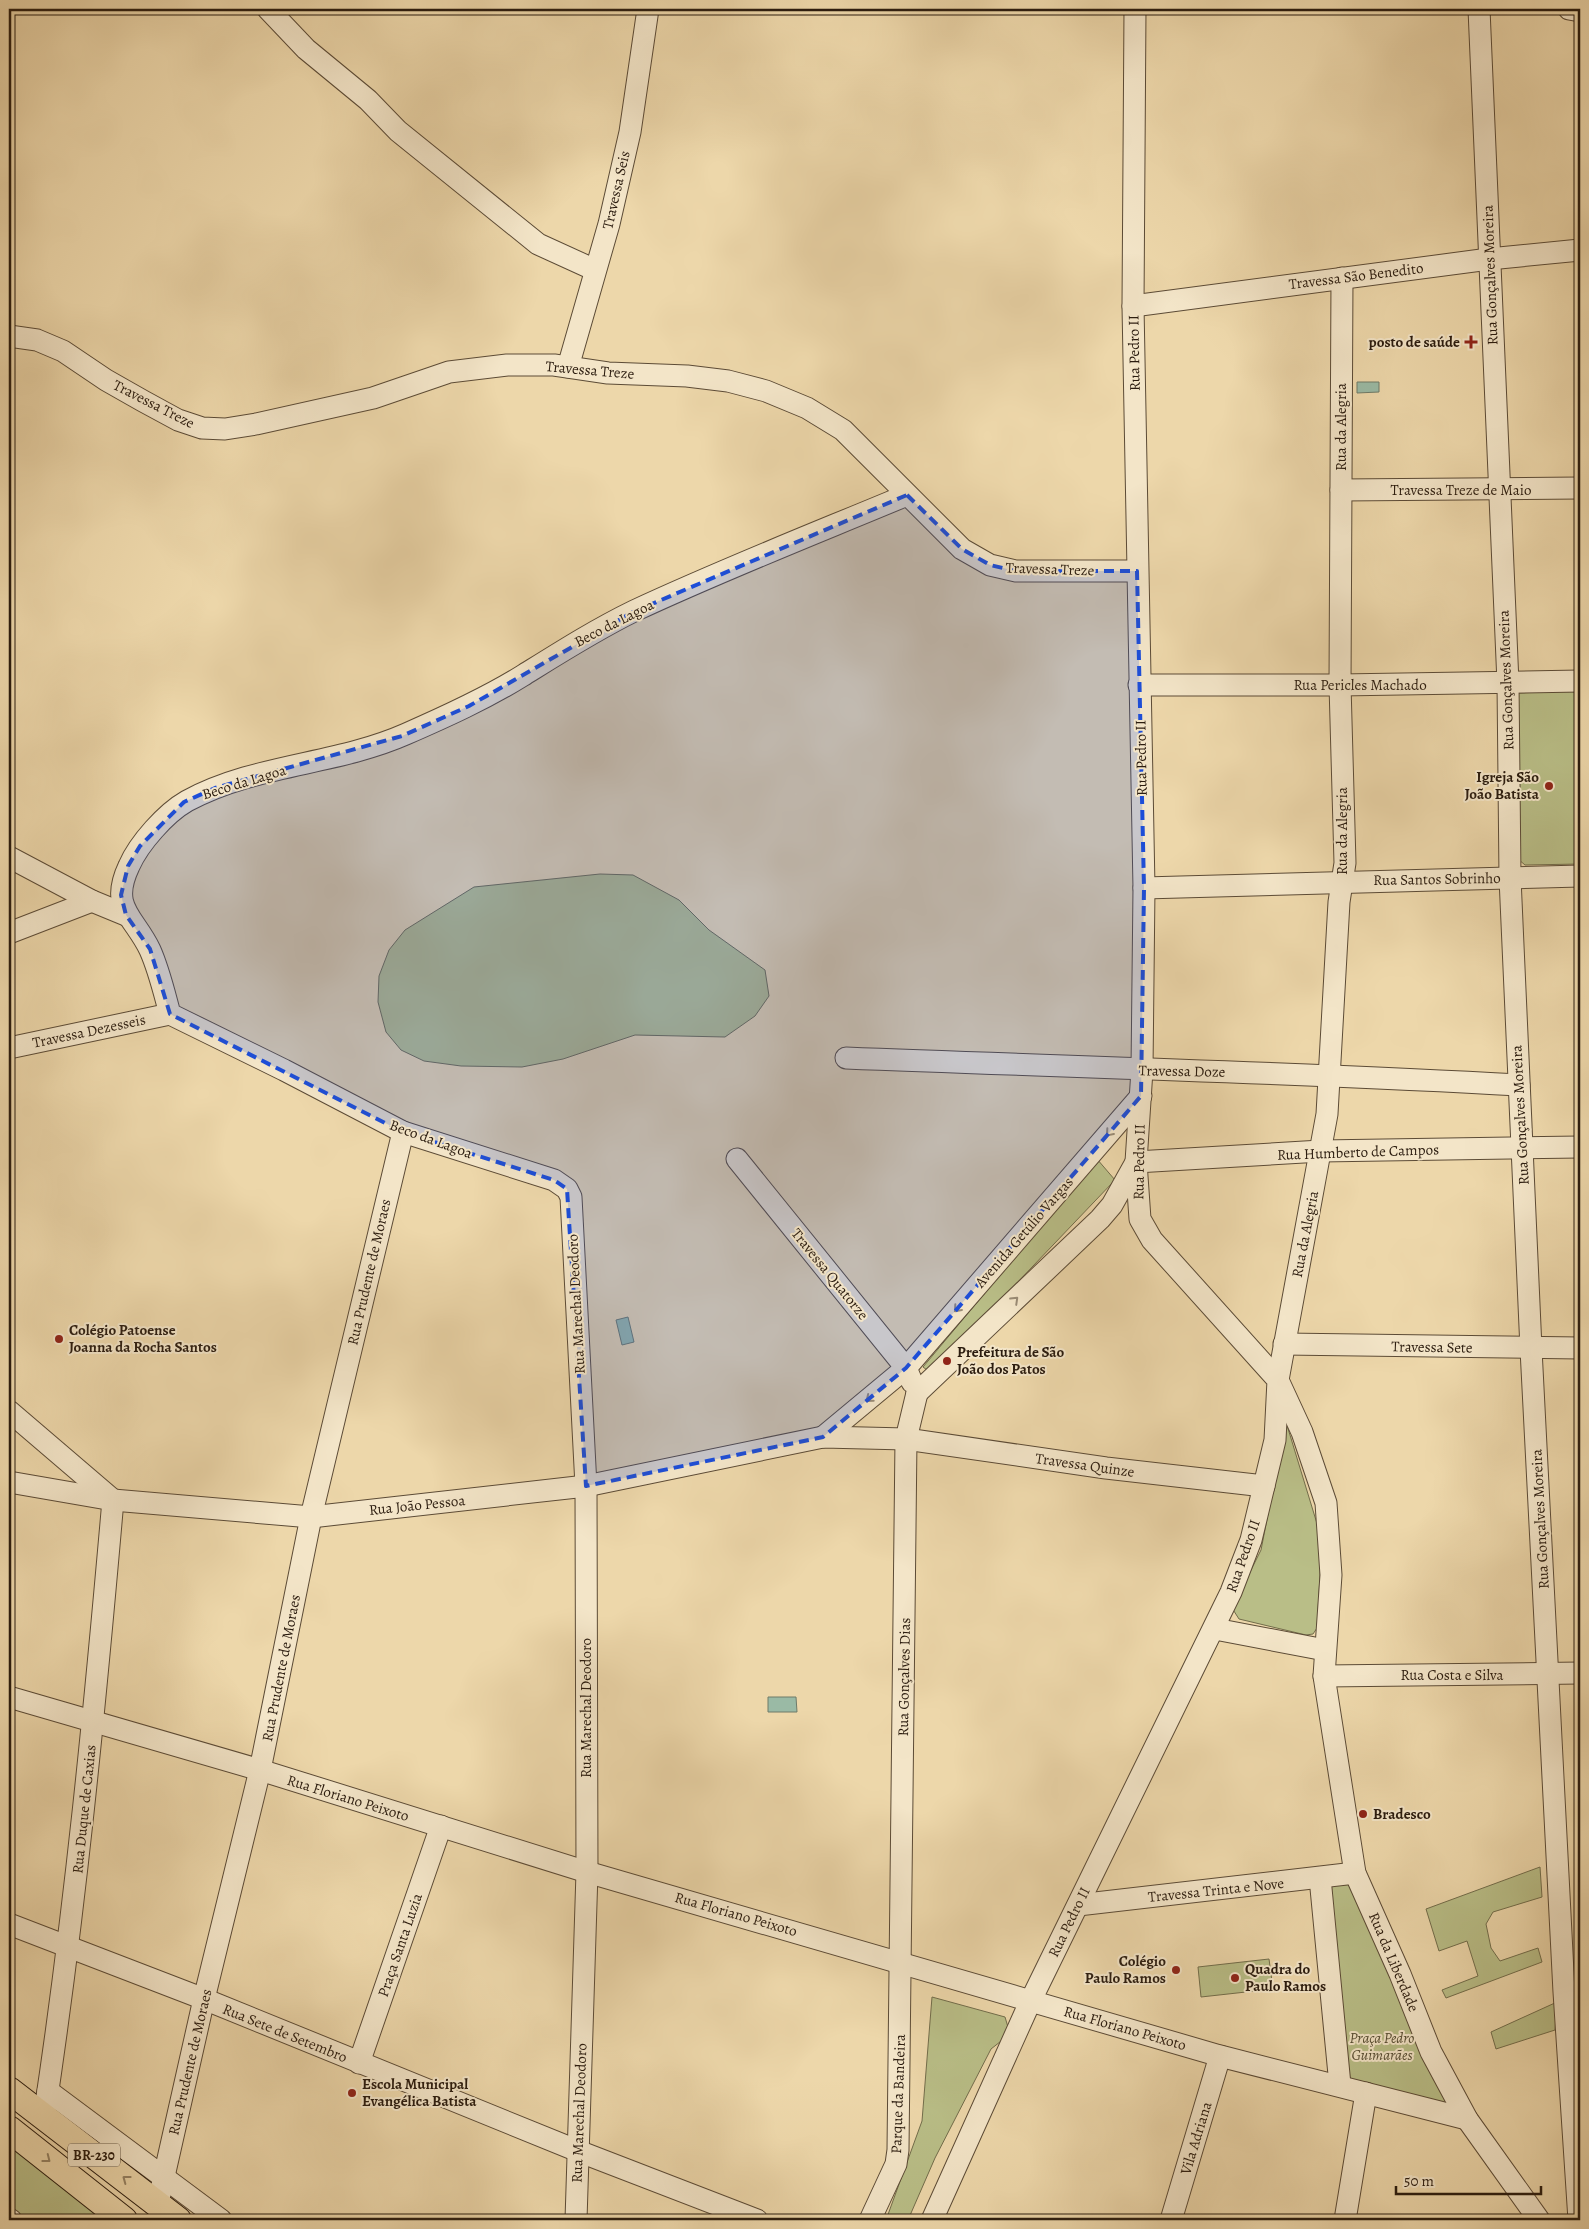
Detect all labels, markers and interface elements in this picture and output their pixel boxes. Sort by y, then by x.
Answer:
street label: Travessa Seis [597,149,635,231]
street label: Rua Gonçalves Moreira [1478,205,1502,345]
street label: Travessa São Benedito [1288,258,1424,294]
street label: Rua Pedro II [1123,315,1145,391]
place label: posto de saúde [1369,332,1460,352]
marker: posto de saúde [1464,335,1478,349]
street label: Travessa Treze [545,356,635,384]
street label: Travessa Treze [110,375,198,433]
street label: Rua da Alegria [1331,383,1351,471]
street label: Travessa Treze de Maio [1391,480,1531,500]
street label: Travessa Treze [1005,557,1095,581]
street label: Beco da Lagoa [571,594,657,652]
street label: Rua Gonçalves Moreira [1494,610,1518,750]
street label: Rua Pericles Machado [1293,675,1427,695]
street label: Rua Pedro II [1130,720,1152,796]
street label: Beco da Lagoa [200,760,288,804]
place label: Igreja São João Batista [1465,767,1540,804]
marker: Igreja São João Batista [1543,780,1555,792]
street label: Rua da Alegria [1332,787,1352,875]
street label: Rua Santos Sobrinho [1373,868,1501,890]
street label: Travessa Dezesseis [31,1009,147,1053]
street label: Rua Gonçalves Moreira [1506,1044,1534,1186]
street label: Travessa Doze [1138,1060,1226,1082]
street label: Beco da Lagoa [387,1115,475,1163]
street label: Rua Pedro II [1128,1124,1150,1200]
one-way arrow [1107,1127,1115,1136]
street label: Rua Humberto de Campos [1277,1139,1439,1165]
street label: Avenida Getúlio Vargas [970,1172,1078,1292]
street label: Rua da Alegria [1287,1189,1323,1279]
street label: Rua Prudente de Moraes [342,1197,396,1347]
street label: Travessa Quatorze [787,1224,873,1324]
street label: Rua Marechal Deodoro [562,1234,590,1374]
one-way arrow [1010,1296,1019,1305]
one-way arrow [955,1303,963,1312]
place label: Colégio Patoense Joanna da Rocha Santos [69,1320,217,1357]
marker: Colégio Patoense Joanna da Rocha Santos [53,1333,65,1345]
street label: Travessa Sete [1391,1336,1473,1358]
place label: Prefeitura de São João dos Patos [957,1342,1065,1379]
marker: Prefeitura de São João dos Patos [941,1355,953,1367]
one-way arrow [865,1393,874,1402]
street label: Travessa Quinze [1034,1448,1136,1482]
street label: Rua Gonçalves Moreira [1526,1448,1554,1590]
street label: Rua João Pessoa [368,1490,466,1520]
street label: Rua Pedro II [1221,1517,1265,1595]
street label: Rua Prudente de Moraes [257,1593,305,1743]
street label: Rua Gonçalves Dias [893,1617,915,1737]
street label: Rua Marechal Deodoro [576,1638,596,1778]
street label: Rua Costa e Silva [1400,1665,1504,1685]
street label: Rua Duque de Caxias [67,1744,101,1874]
street label: Rua Floriano Peixoto [285,1770,411,1826]
place label: Bradesco [1373,1804,1431,1824]
marker: Bradesco [1357,1808,1369,1820]
street label: Travessa Trinta e Nove [1147,1873,1285,1907]
street label: Rua Pedro II [1043,1883,1095,1961]
street label: Rua Floriano Peixoto [672,1887,800,1941]
street label: Praça Santa Luzia [373,1890,427,2000]
street label: Rua da Liberdade [1364,1909,1424,2015]
place label: Colégio Paulo Ramos [1085,1951,1166,1988]
place label: Quadra do Paulo Ramos [1245,1959,1326,1996]
marker: Colégio Paulo Ramos [1170,1964,1182,1976]
marker: Quadra do Paulo Ramos [1229,1972,1241,1984]
street label: Rua Prudente de Moraes [163,1987,217,2137]
street label: Rua Sete de Setembro [220,1999,350,2067]
street label: Rua Floriano Peixoto [1061,2001,1189,2055]
park label: Praça Pedro Guimarães [1350,2028,1414,2065]
street label: Parque da Bandeira [886,2034,910,2154]
street label: Rua Marechal Deodoro [567,2043,591,2183]
place label: Escola Municipal Evangélica Batista [362,2074,477,2111]
marker: Escola Municipal Evangélica Batista [346,2087,358,2099]
street label: Vila Adriana [1175,2099,1217,2178]
road number: BR-230 [68,2144,120,2166]
one-way arrow [41,2154,50,2162]
scale bar [1396,2164,1542,2196]
text: 50 m [1404,2171,1434,2191]
one-way arrow [122,2176,132,2185]

